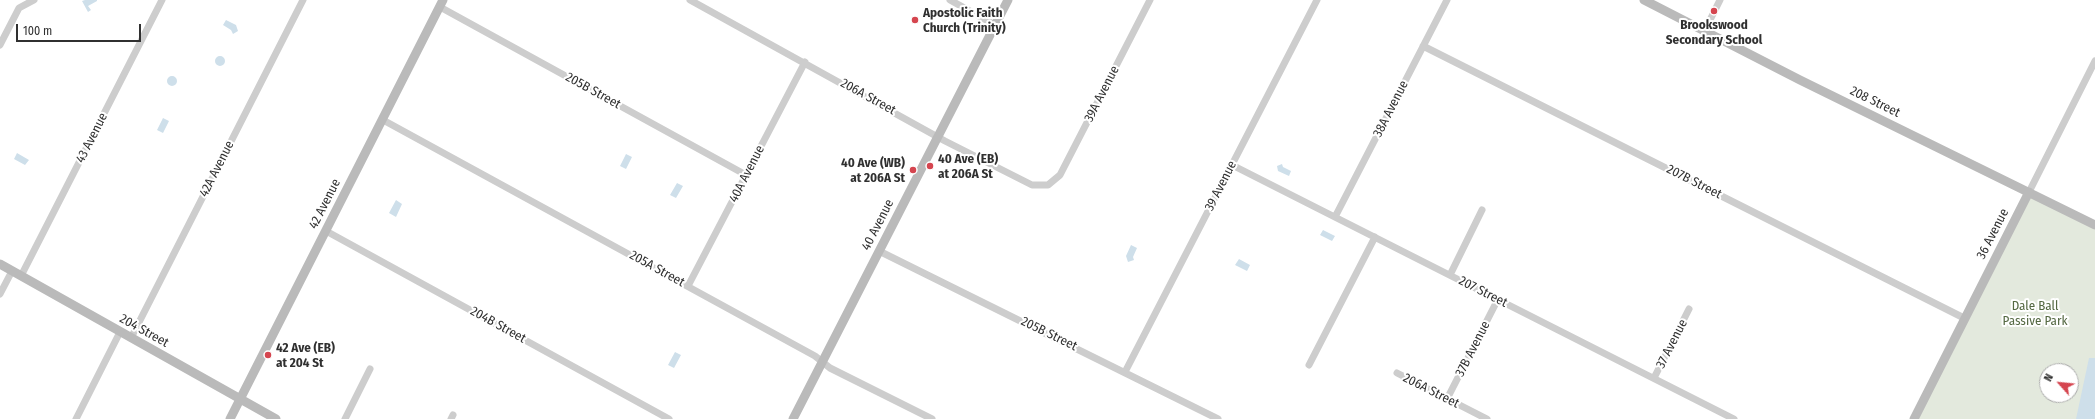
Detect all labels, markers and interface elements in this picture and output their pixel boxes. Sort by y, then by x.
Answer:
place label: Apostolic Faith Church (Trinity) [923,5,1006,36]
marker: Brookswood Secondary School [1709,6,1719,16]
marker: Apostolic Faith Church (Trinity) [910,15,920,25]
scale bar [18,16,143,42]
place label: Brookswood Secondary School [1666,17,1762,48]
text: 100 m [23,24,52,38]
street label: 39A Avenue [1081,63,1123,125]
street label: 205B Street [563,69,623,113]
street label: 206A Street [838,75,898,119]
street label: 38A Avenue [1370,78,1412,140]
street label: 208 Street [1847,83,1903,121]
street label: 43 Avenue [73,110,111,166]
street label: 42A Avenue [196,138,238,200]
street label: 40A Avenue [726,143,768,205]
place label: 40 Ave (EB) at 206A St [938,151,998,182]
place label: 40 Ave (WB) at 206A St [841,155,905,186]
street label: 39 Avenue [1202,158,1240,214]
marker: 40 Ave (EB) at 206A St [925,161,935,171]
street label: 207B Street [1664,162,1724,202]
marker: 40 Ave (WB) at 206A St [908,165,918,175]
street label: 42 Avenue [306,176,344,232]
street label: 40 Avenue [859,197,897,253]
street label: 36 Avenue [1974,206,2012,262]
street label: 205A Street [627,248,687,290]
street label: 207 Street [1456,273,1510,311]
park label: Dale Ball Passive Park [2003,298,2067,329]
street label: 204B Street [468,303,528,347]
street label: 204 Street [117,311,171,351]
street label: 205B Street [1018,314,1080,354]
street label: 37 Avenue [1653,317,1691,371]
street label: 37B Avenue [1452,319,1494,379]
place label: 42 Ave (EB) at 204 St [276,340,335,371]
marker: 42 Ave (EB) at 204 St [263,350,273,360]
north arrow [2039,363,2079,403]
street label: 206A Street [1400,370,1462,412]
text: N [2041,372,2056,384]

